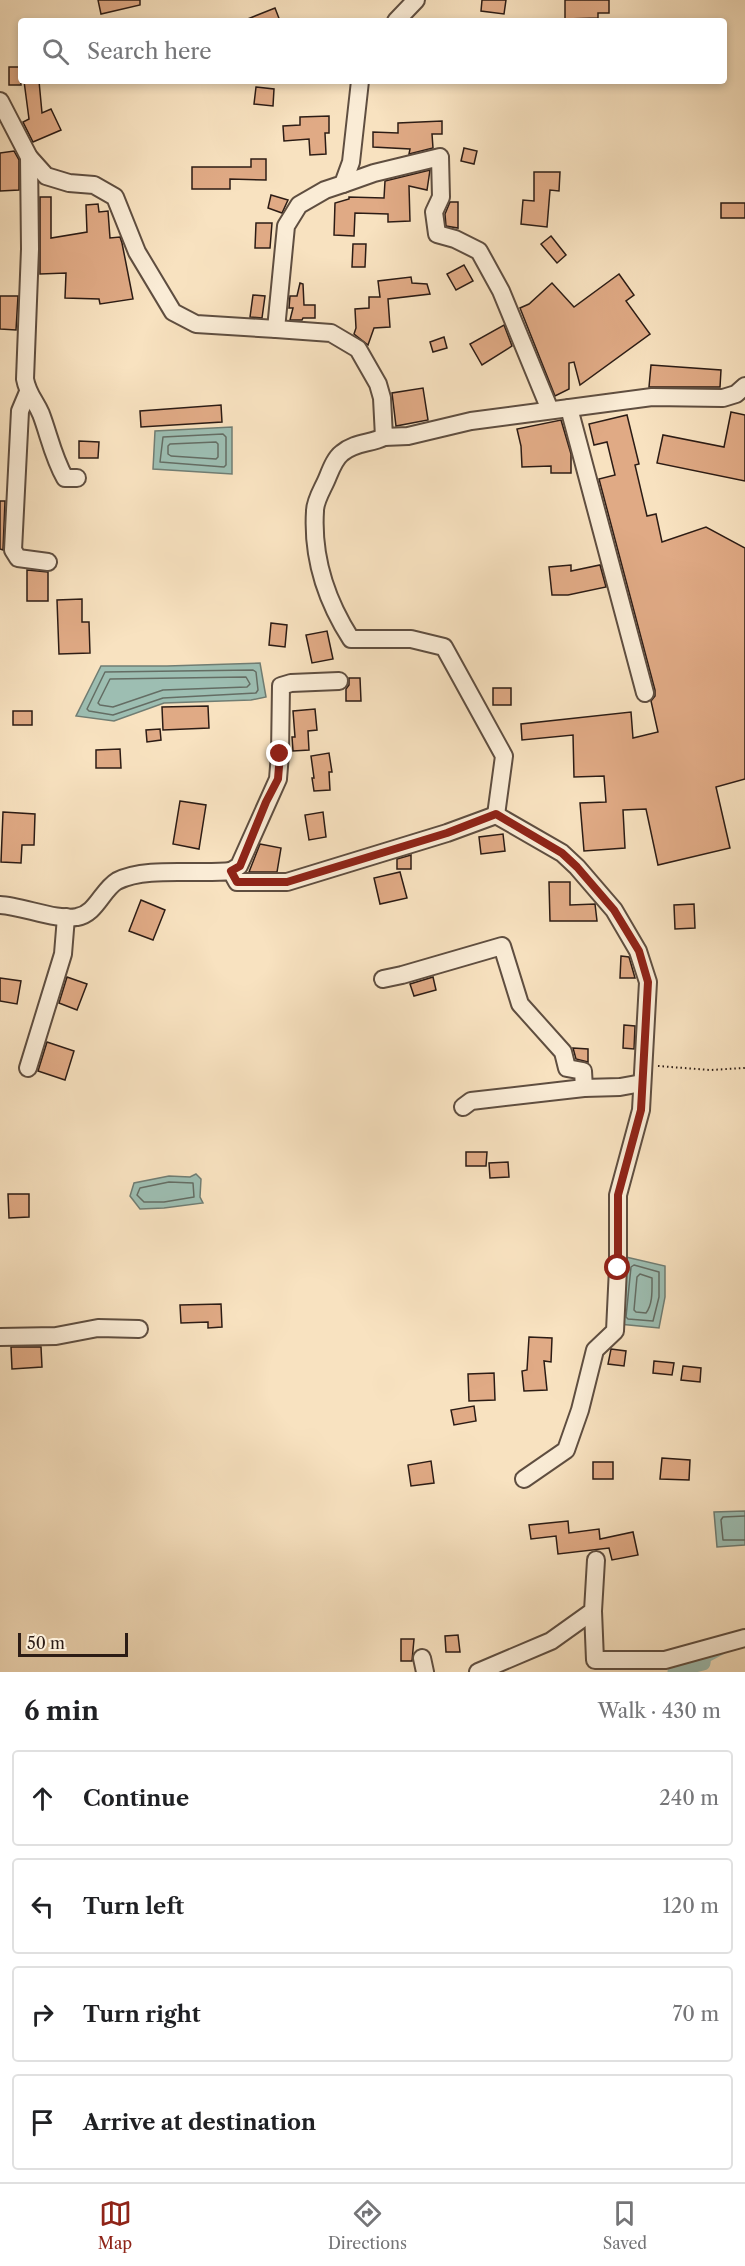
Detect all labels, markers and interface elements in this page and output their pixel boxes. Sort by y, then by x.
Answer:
search box [18,18,727,84]
icon: search [39,35,72,68]
text: Search here [87,38,212,65]
route end [266,740,292,766]
route start [604,1254,630,1280]
scale bar [18,1630,128,1658]
text: 50 m [27,1633,65,1653]
text: 6 min [24,1695,99,1727]
text: Walk · 430 m [598,1699,721,1723]
icon: ahead [26,1782,59,1815]
text: Continue [83,1785,189,1812]
text: 240 m [659,1786,719,1810]
icon: left [26,1890,59,1923]
text: Turn left [83,1893,184,1920]
text: 120 m [662,1894,719,1918]
icon: right [26,1998,59,2031]
text: Turn right [83,2001,201,2028]
text: 70 m [673,2002,719,2026]
icon: arrive [26,2106,59,2139]
text: Arrive at destination [83,2109,316,2136]
tab: Map [98,2197,132,2253]
tab: Directions [328,2197,407,2253]
tab: Saved [603,2197,647,2253]

